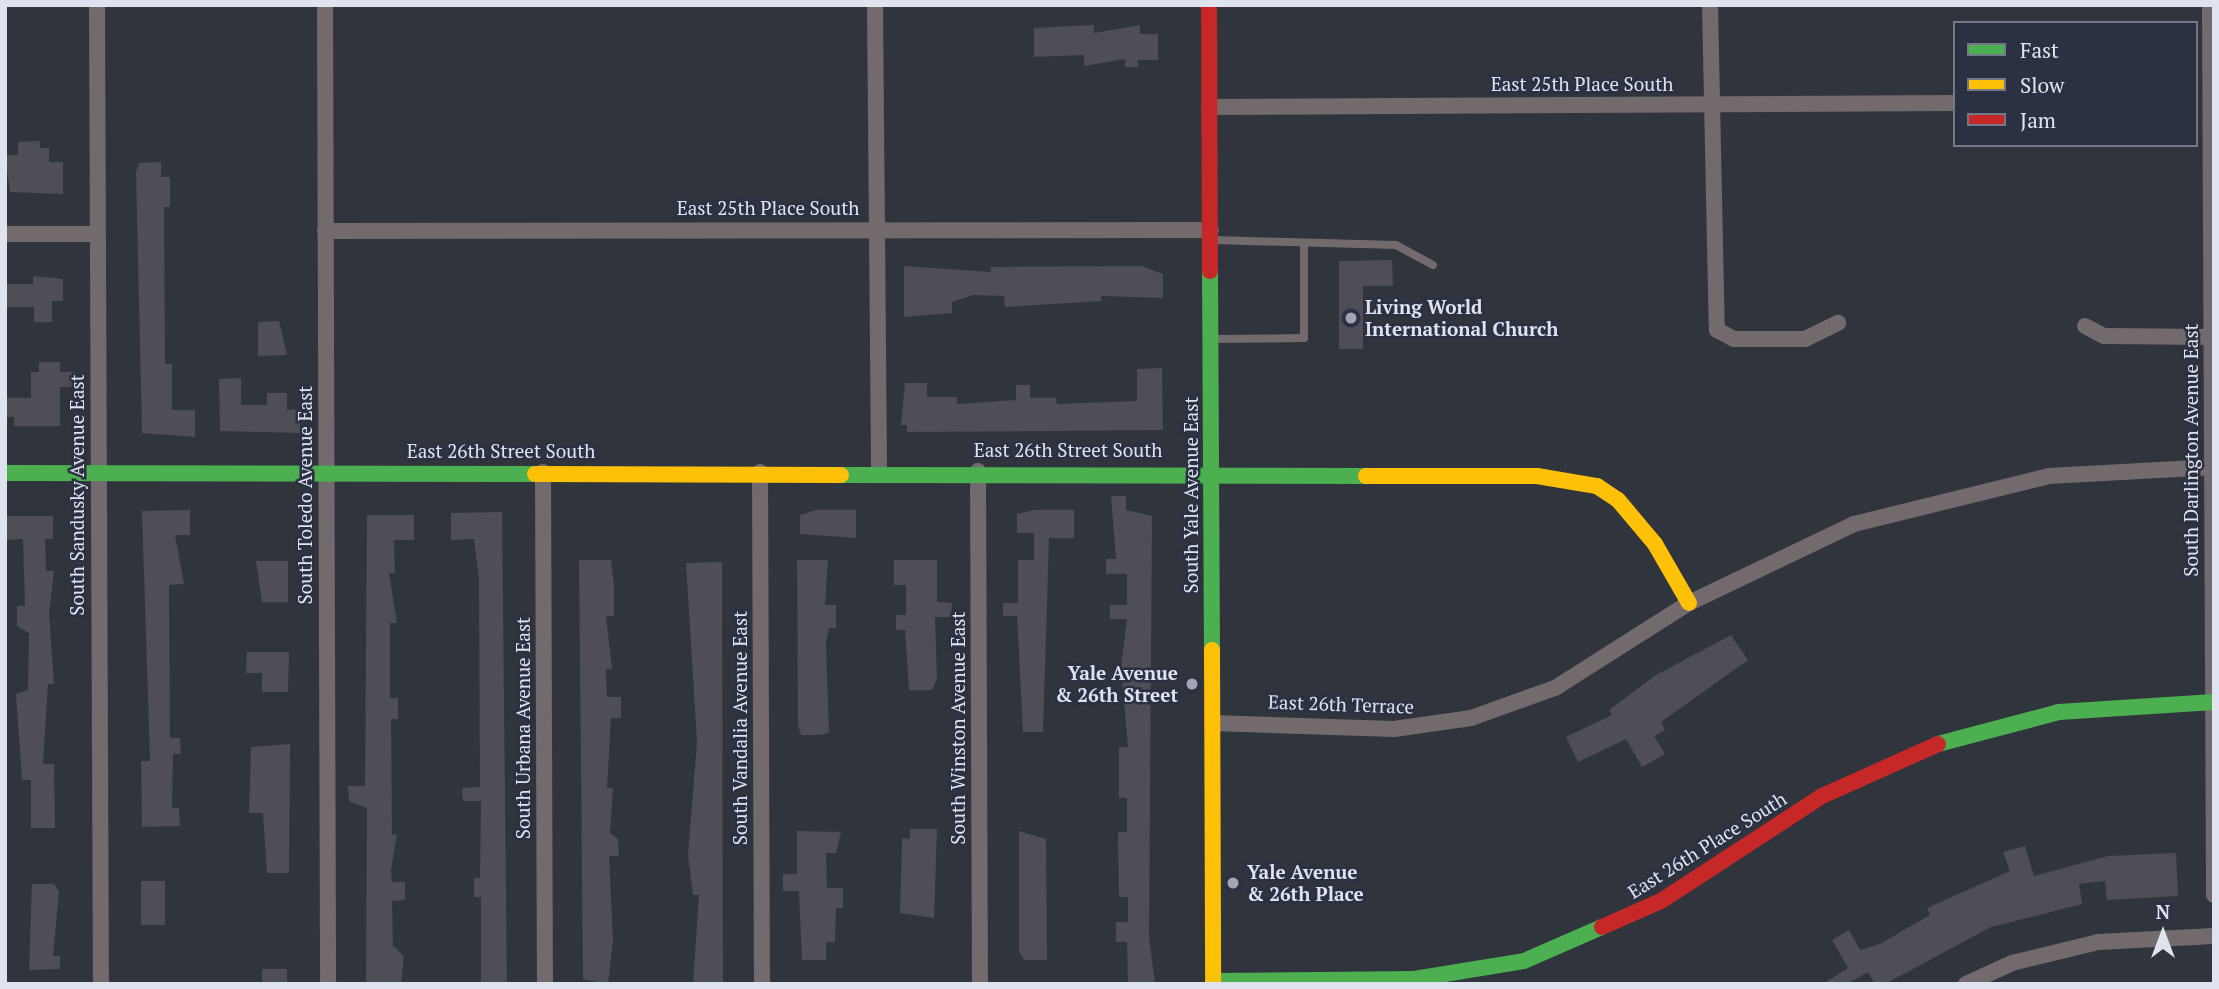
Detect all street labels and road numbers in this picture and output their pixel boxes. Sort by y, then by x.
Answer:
street label: East 25th Place South [1491,73,1673,95]
street label: East 25th Place South [677,197,859,219]
street label: South Darlington Avenue East [2180,323,2202,577]
street label: South Sandusky Avenue East [66,374,88,616]
street label: South Toledo Avenue East [294,385,316,605]
street label: South Yale Avenue East [1180,396,1202,594]
street label: East 26th Street South [974,439,1162,461]
street label: East 26th Street South [407,440,595,462]
street label: South Vandalia Avenue East [729,610,751,846]
street label: South Winston Avenue East [947,611,969,845]
street label: South Urbana Avenue East [512,617,534,839]
street label: East 26th Terrace [1268,690,1414,718]
street label: East 26th Place South [1623,787,1791,903]

